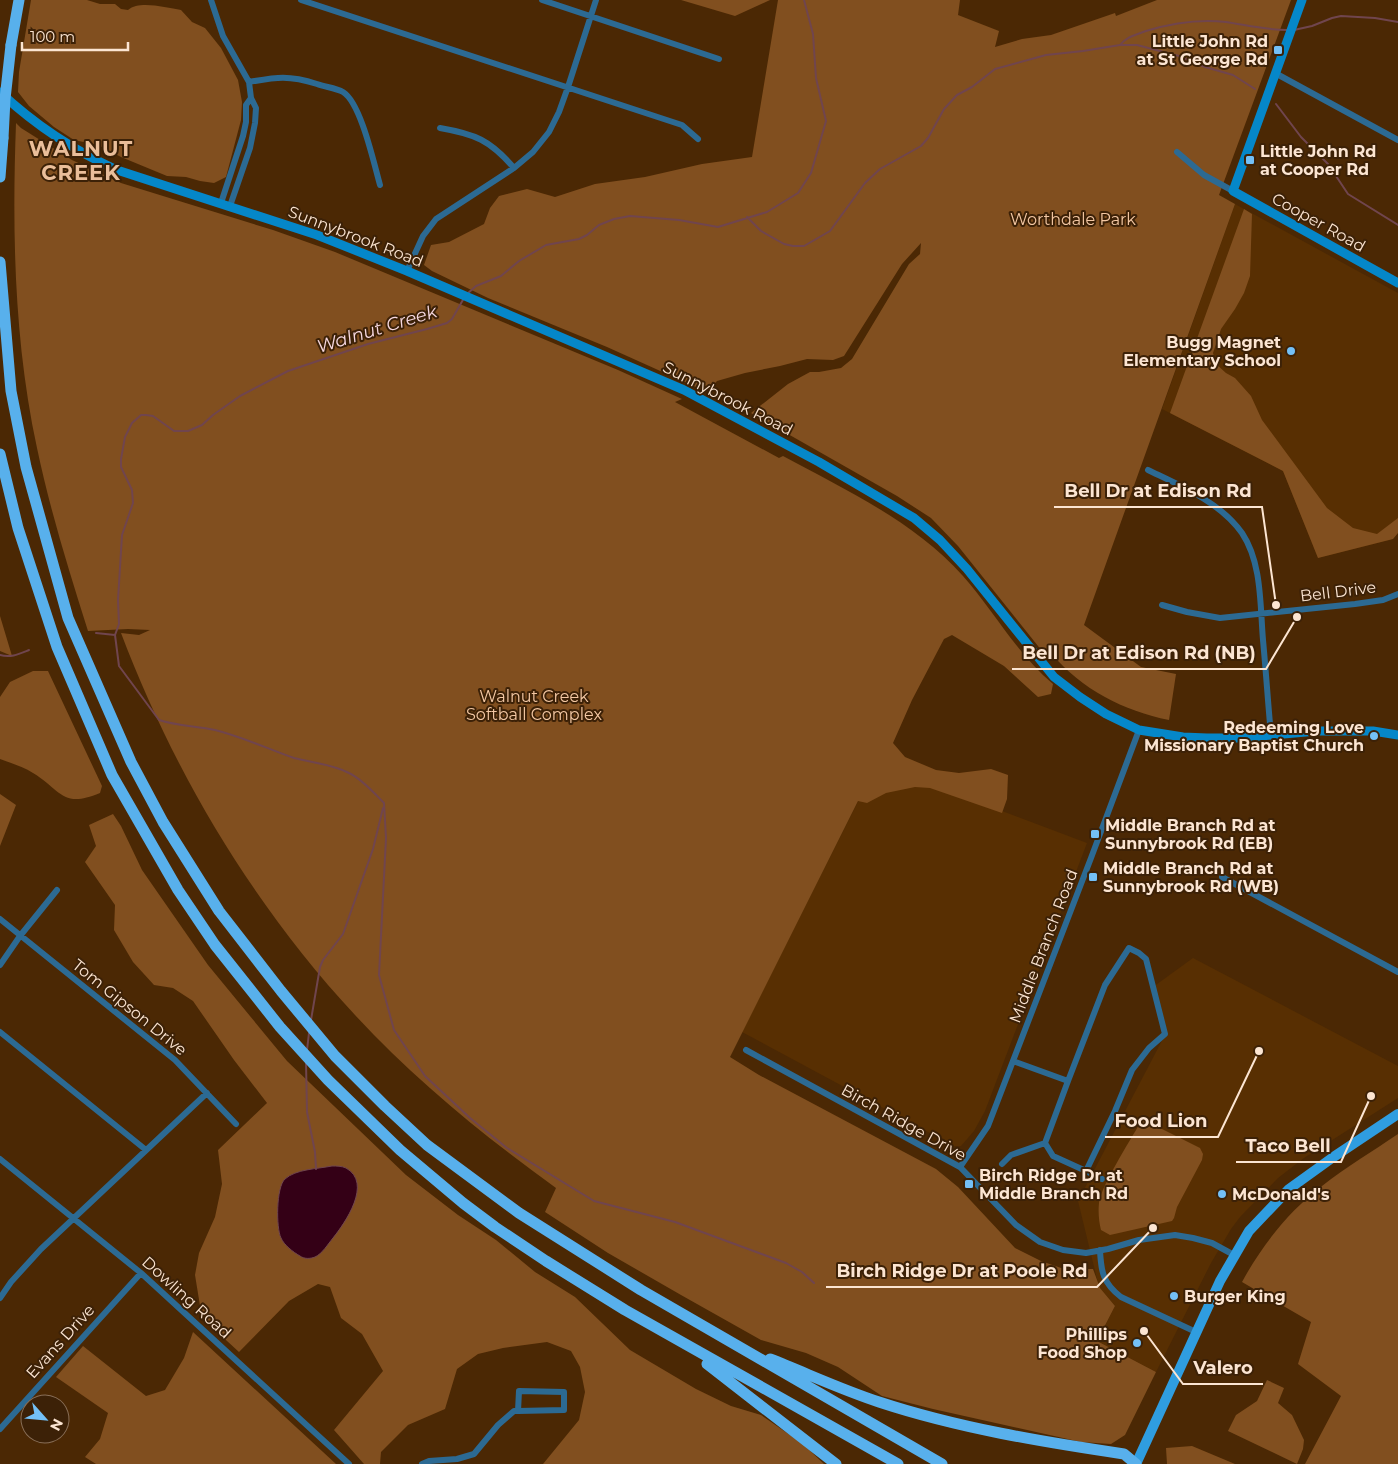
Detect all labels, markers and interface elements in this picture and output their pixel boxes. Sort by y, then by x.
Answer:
scale bar [22,20,129,52]
text: 100 m [30,27,75,46]
place label: Little John Rd at St George Rd [1137,32,1268,69]
marker: Little John Rd at St George Rd [1272,44,1284,56]
district label: WALNUT CREEK [29,136,133,185]
place label: Little John Rd at Cooper Rd [1260,142,1376,179]
marker: Little John Rd at Cooper Rd [1244,154,1256,166]
street label: Cooper Road [1269,189,1369,256]
street label: Sunnybrook Road [286,202,426,271]
park label: Worthdale Park [1010,210,1136,229]
water label: Walnut Creek [314,300,441,358]
place label: Bugg Magnet Elementary School [1123,333,1281,370]
marker: Bugg Magnet Elementary School [1285,345,1297,357]
street label: Sunnybrook Road [660,357,796,439]
callout: Bell Dr at Edison Rd [1054,474,1262,507]
text: Bell Dr at Edison Rd [1064,480,1252,502]
street label: Bell Drive [1299,577,1377,606]
callout: Bell Dr at Edison Rd (NB) [1012,636,1266,669]
text: Bell Dr at Edison Rd (NB) [1022,642,1256,664]
park label: Walnut Creek Softball Complex [466,687,602,724]
place label: Redeeming Love Missionary Baptist Church [1144,718,1364,755]
marker: Redeeming Love Missionary Baptist Church [1368,730,1380,742]
place label: Middle Branch Rd at Sunnybrook Rd (EB) [1105,816,1275,853]
marker: Middle Branch Rd at Sunnybrook Rd (EB) [1089,828,1101,840]
place label: Middle Branch Rd at Sunnybrook Rd (WB) [1103,859,1279,896]
street label: Middle Branch Road [1005,867,1082,1026]
marker: Middle Branch Rd at Sunnybrook Rd (WB) [1087,871,1099,883]
street label: Tom Gipson Drive [69,955,191,1059]
street label: Birch Ridge Drive [838,1080,970,1165]
callout: Food Lion [1105,1104,1218,1137]
text: Food Lion [1115,1110,1207,1132]
callout: Taco Bell [1236,1129,1341,1162]
text: Taco Bell [1245,1135,1331,1157]
place label: Birch Ridge Dr at Middle Branch Rd [979,1166,1128,1203]
marker: Birch Ridge Dr at Middle Branch Rd [963,1178,975,1190]
place label: McDonald's [1232,1185,1330,1204]
marker: McDonald's [1216,1188,1228,1200]
street label: Dowling Road [138,1252,235,1342]
callout: Birch Ridge Dr at Poole Rd [826,1254,1097,1287]
text: Birch Ridge Dr at Poole Rd [837,1260,1087,1282]
place label: Burger King [1184,1287,1286,1306]
marker: Burger King [1168,1290,1180,1302]
street label: Evans Drive [22,1300,99,1382]
place label: Phillips Food Shop [1038,1325,1127,1362]
marker: Phillips Food Shop [1131,1337,1143,1349]
callout: Valero [1183,1351,1263,1384]
text: Valero [1192,1357,1253,1379]
north arrow [20,1394,70,1444]
text: N [46,1416,67,1434]

